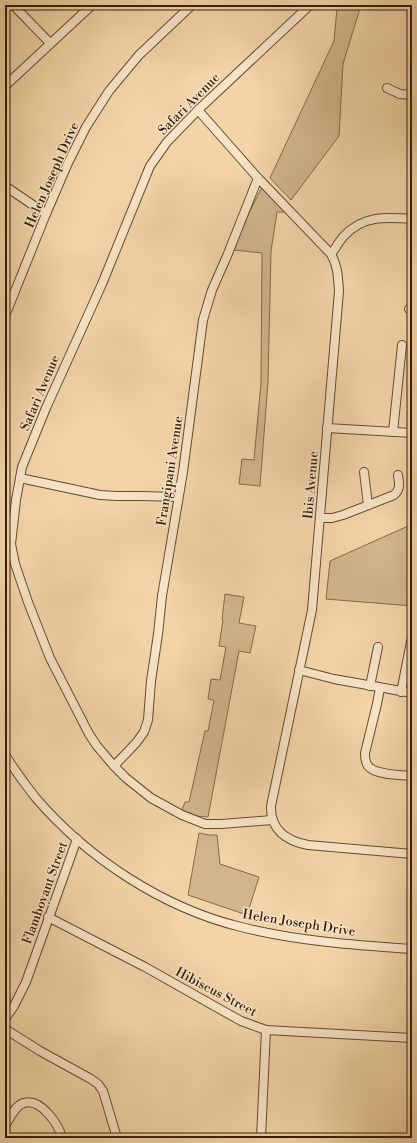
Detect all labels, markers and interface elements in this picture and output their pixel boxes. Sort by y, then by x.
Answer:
street label: Safari Avenue [155,69,224,138]
street label: Helen Joseph Drive [22,119,83,230]
street label: Safari Avenue [17,352,63,433]
street label: Frangipani Avenue [153,415,187,527]
street label: Ibis Avenue [300,450,322,519]
street label: Flamboyant Street [19,839,71,946]
street label: Helen Joseph Drive [241,906,357,940]
street label: Hibiscus Street [173,964,260,1020]

